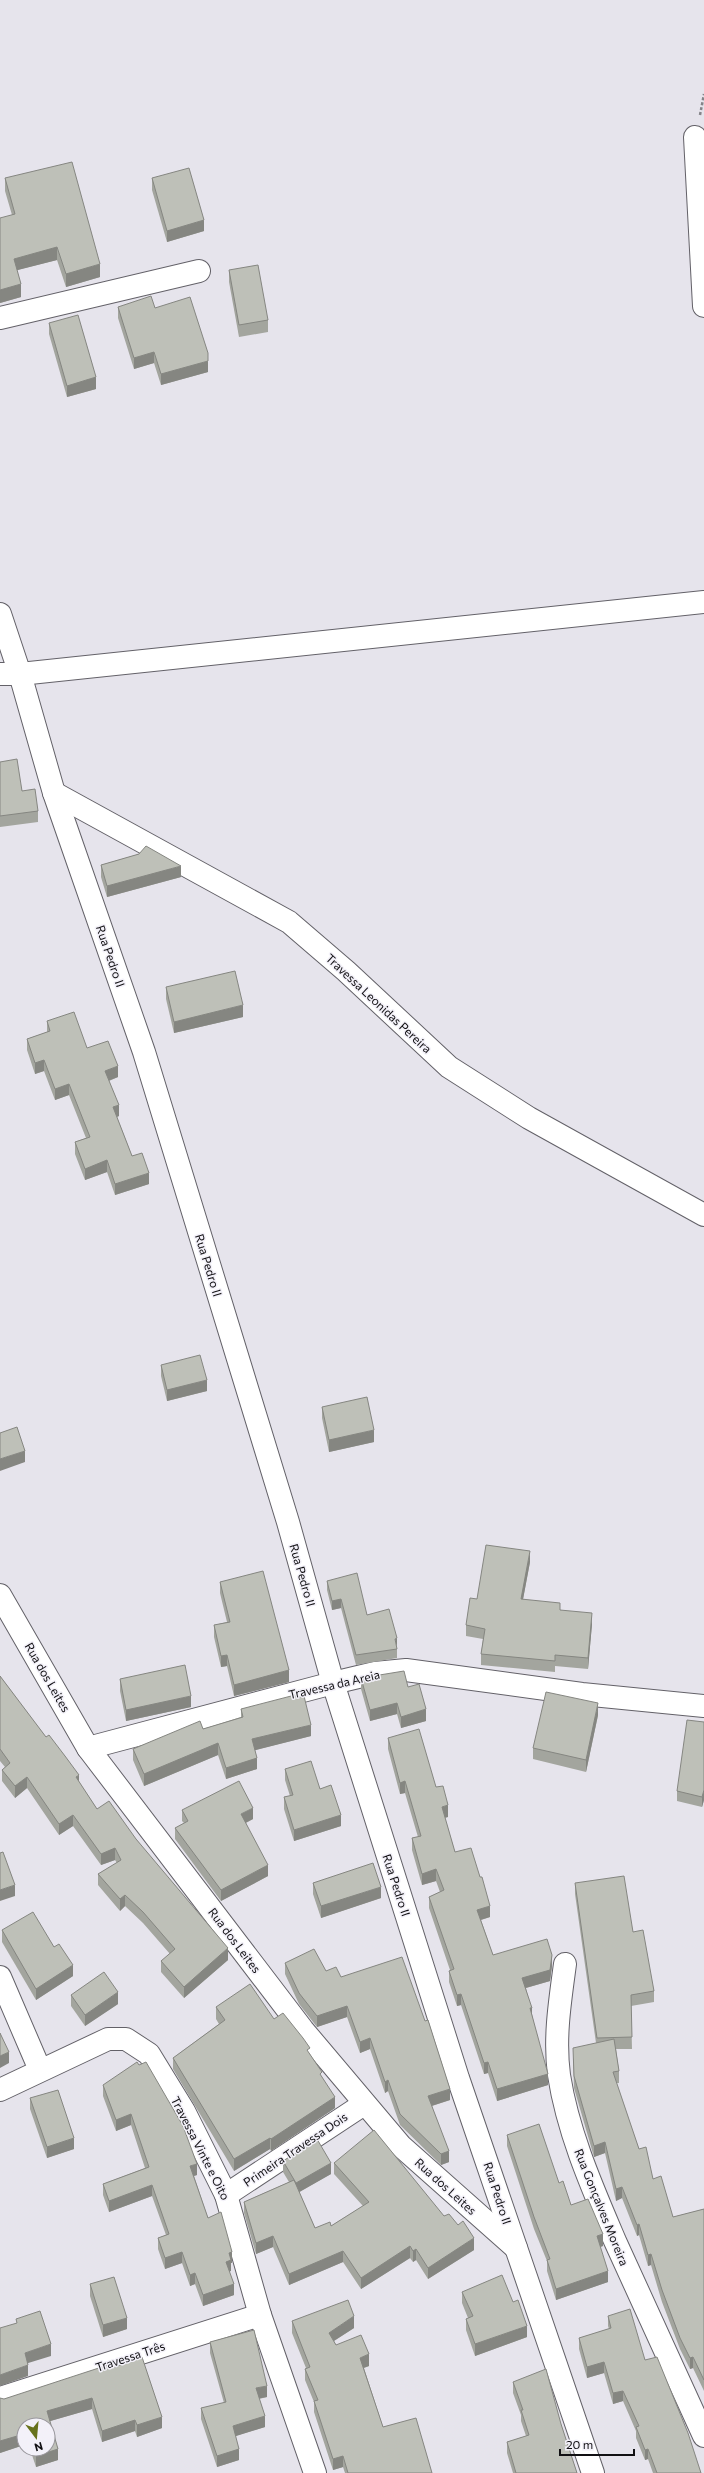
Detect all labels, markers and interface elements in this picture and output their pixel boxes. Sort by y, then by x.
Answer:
street label: Rua Pedro II [94,923,128,989]
street label: Travessa Leonidas Pereira [323,950,435,1056]
street label: Rua Pedro II [193,1232,225,1298]
street label: Rua Pedro II [287,1542,319,1608]
street label: Rua dos Leites [22,1640,74,1714]
street label: Travessa da Areia [287,1667,381,1701]
street label: Rua Pedro II [380,1852,414,1918]
street label: Rua dos Leites [206,1905,264,1975]
street label: Travessa Vinte e Oito [169,2094,233,2202]
street label: Primeira Travessa Dois [240,2109,350,2189]
street label: Rua Gonçalves Moreira [572,2146,632,2268]
street label: Rua dos Leites [412,2155,480,2217]
street label: Rua Pedro II [481,2160,515,2226]
street label: Travessa Três [93,2338,167,2374]
north arrow [16,2417,56,2457]
scale bar [560,2431,634,2457]
text: 20 m [566,2437,593,2451]
text: N [33,2440,45,2454]

